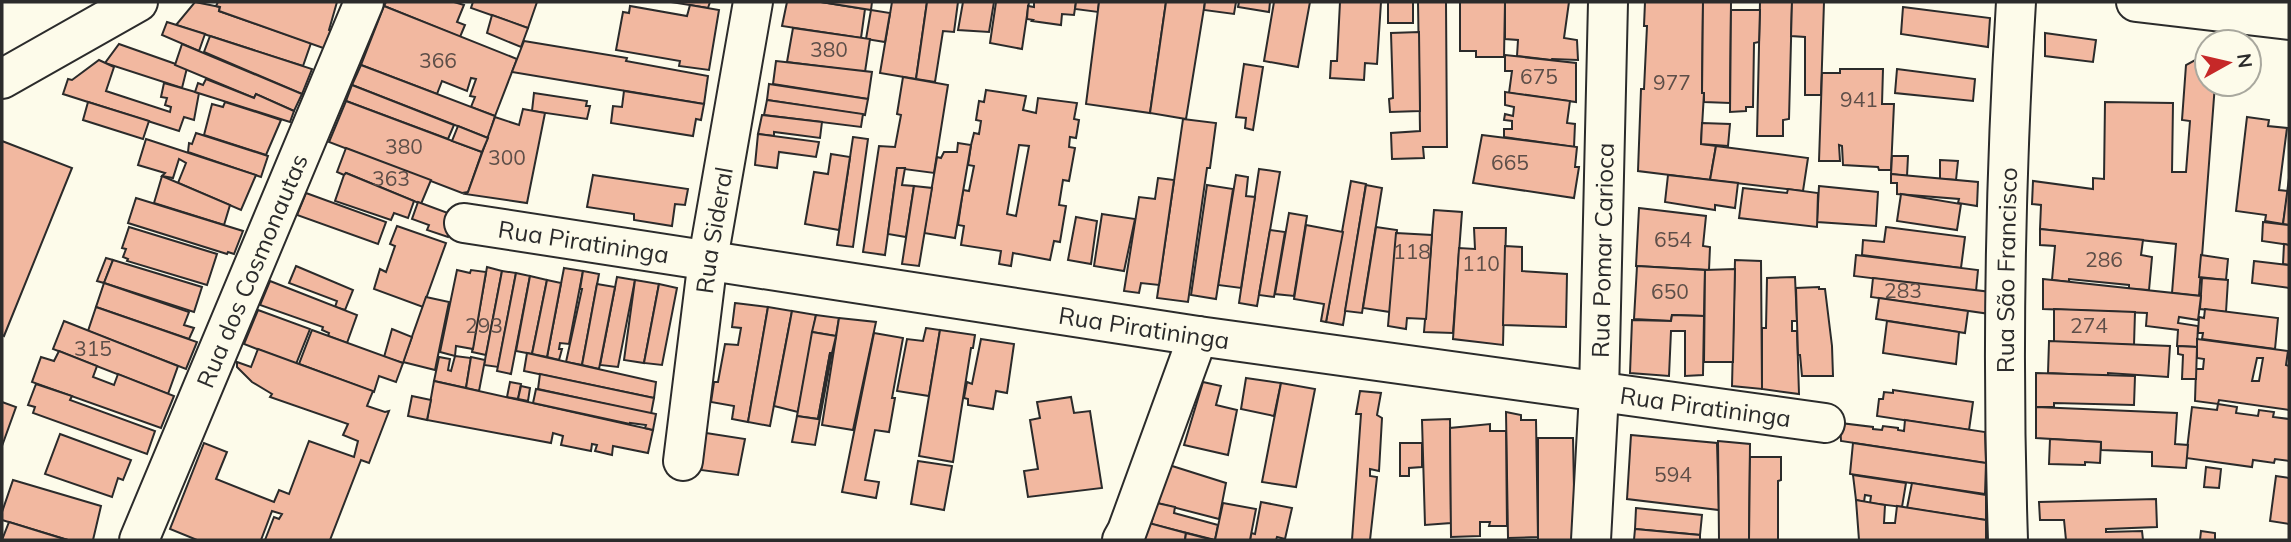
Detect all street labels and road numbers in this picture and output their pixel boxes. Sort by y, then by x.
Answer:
street label: Rua Pomar Carioca [1585,142,1620,358]
street label: Rua dos Cosmonautas [189,149,314,392]
street label: Rua Sideral [689,164,739,295]
street label: Rua São Francisco [1990,167,2023,373]
street label: Rua Piratininga [496,213,671,269]
street label: Rua Piratininga [1057,300,1231,355]
street label: Rua Piratininga [1618,380,1793,433]

